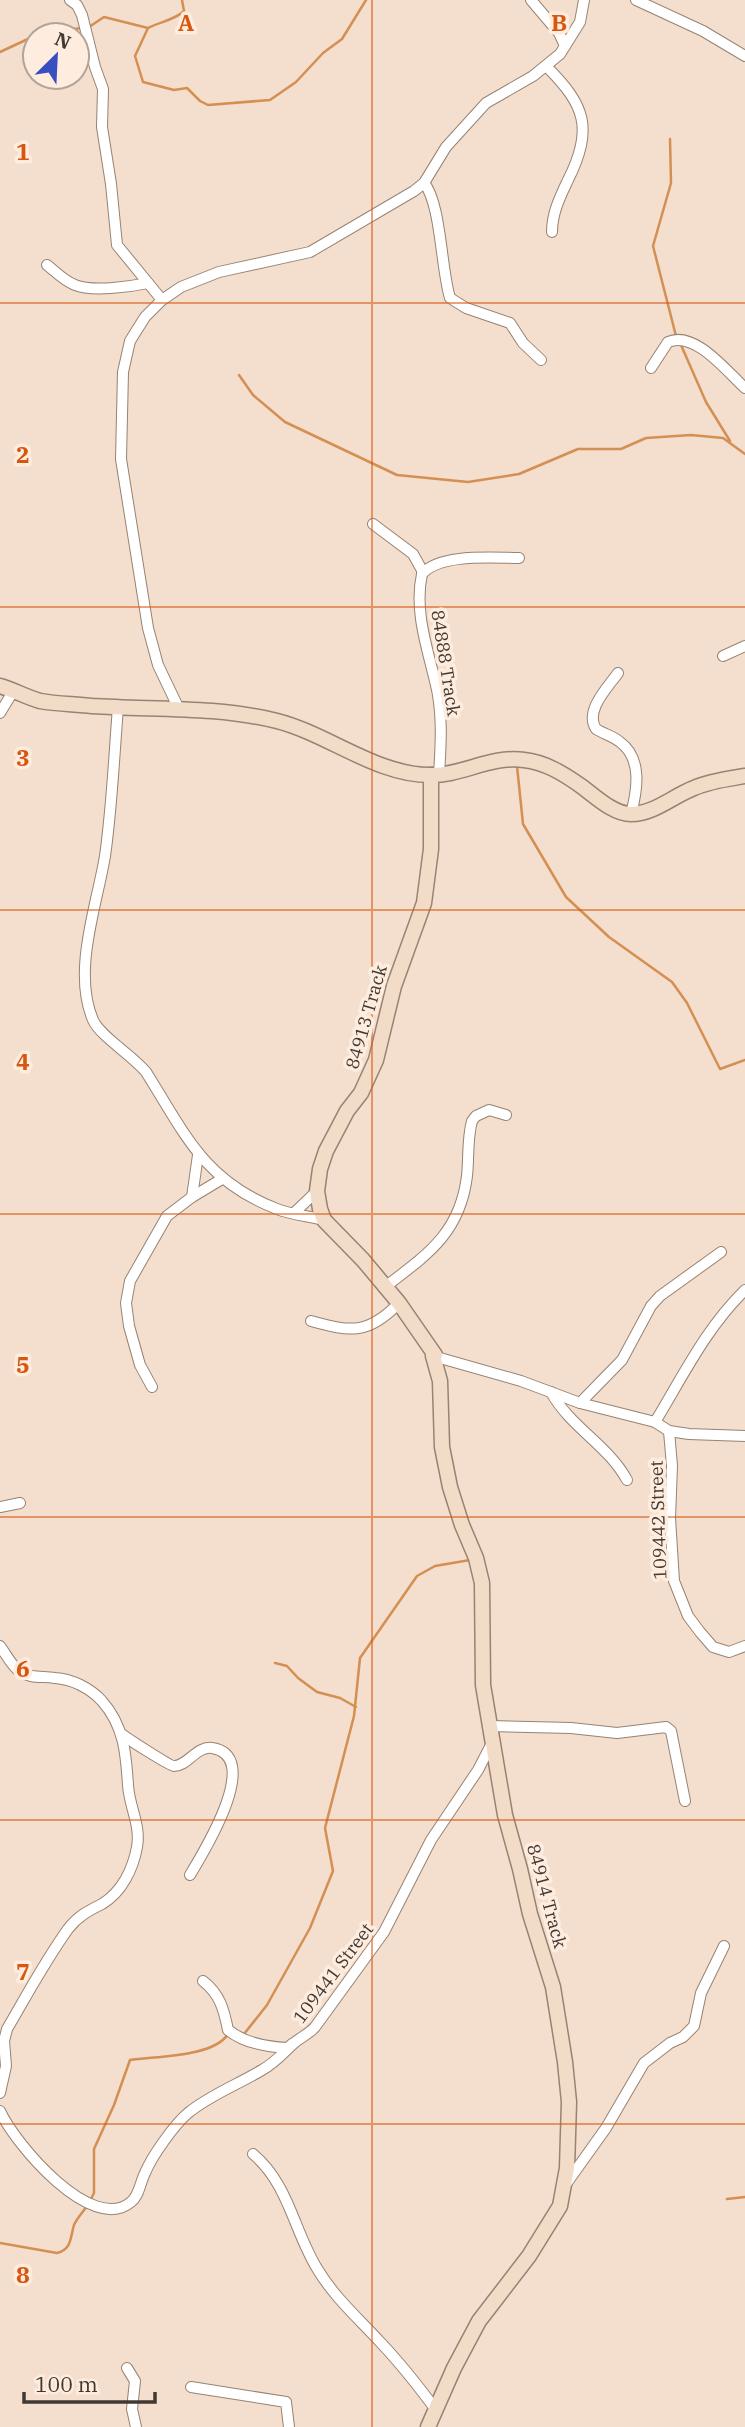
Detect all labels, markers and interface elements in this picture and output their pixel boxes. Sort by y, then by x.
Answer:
text: A [178,7,194,37]
text: B [551,7,567,37]
north arrow [21,21,91,91]
text: N [51,26,75,54]
text: 1 [16,136,30,166]
text: 2 [16,439,30,469]
street label: 84888 Track [426,608,466,718]
text: 3 [16,742,30,772]
street label: 84913 Track [340,962,392,1072]
text: 4 [16,1046,30,1076]
text: 5 [16,1349,30,1379]
street label: 109442 Street [644,1460,672,1580]
text: 6 [16,1653,30,1683]
street label: 84914 Track [522,1841,572,1951]
street label: 109441 Street [288,1918,378,2028]
text: 7 [16,1956,30,1986]
text: 8 [16,2259,30,2289]
scale bar [24,2360,156,2404]
text: 100 m [35,2370,98,2398]

